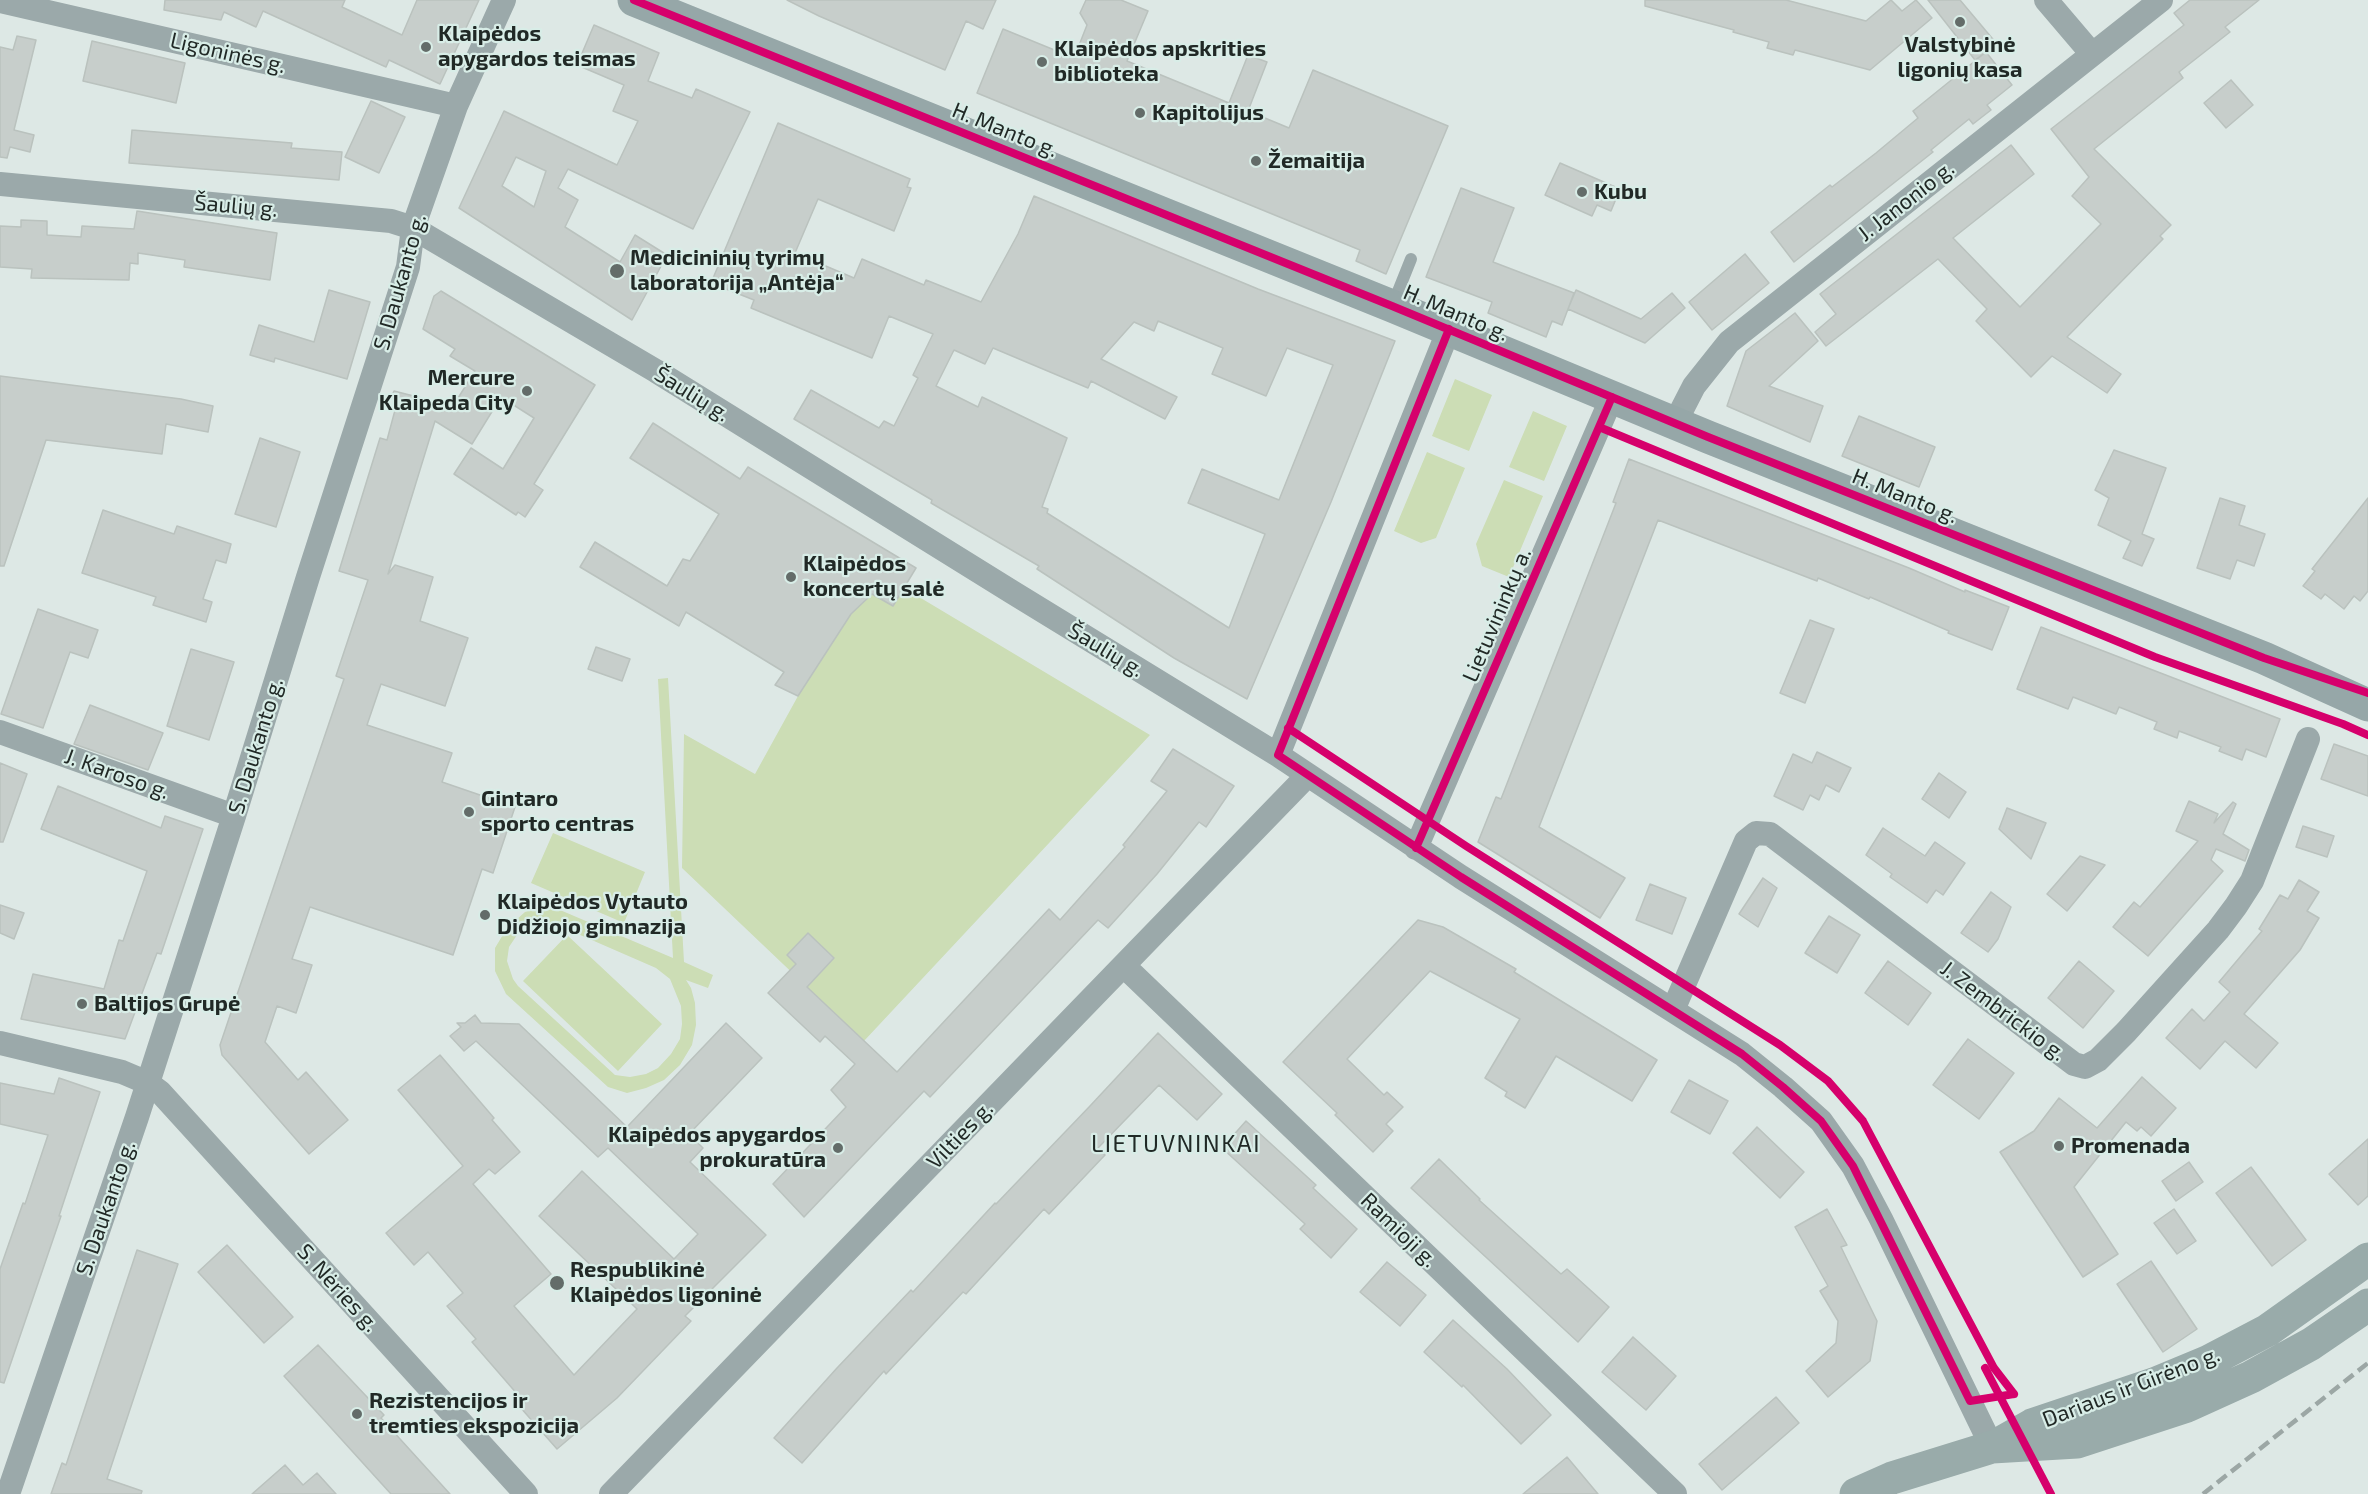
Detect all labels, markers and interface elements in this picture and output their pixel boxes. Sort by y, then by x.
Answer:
marker: Valstybinė ligonių kasa [1953,15,1967,29]
place label: Klaipėdos apygardos teismas [438,21,636,72]
street label: Ligoninės g. [168,27,288,79]
place label: Valstybinė ligonių kasa [1897,32,2023,84]
place label: Klaipėdos apskrities biblioteka [1054,36,1266,88]
marker: Klaipėdos apygardos teismas [419,40,433,54]
marker: Klaipėdos apskrities biblioteka [1035,55,1049,69]
street label: H. Manto g. [948,97,1062,163]
place label: Kapitolijus [1152,100,1264,126]
marker: Kapitolijus [1133,106,1147,120]
place label: Žemaitija [1268,148,1365,174]
marker: Žemaitija [1249,154,1263,168]
street label: J. Janonio g. [1852,155,1960,247]
place label: Kubu [1594,179,1647,205]
marker: Kubu [1575,185,1589,199]
street label: Šaulių g. [193,189,279,223]
street label: S. Daukanto g. [368,211,432,353]
place label: Medicininių tyrimų laboratorija „Antėja“ [630,245,844,296]
marker: Medicininių tyrimų laboratorija „Antėja“ [608,262,626,280]
street label: H. Manto g. [1399,279,1513,347]
street label: Šaulių g. [650,361,734,427]
place label: Mercure Klaipeda City [379,365,515,416]
marker: Mercure Klaipeda City [520,384,534,398]
street label: H. Manto g. [1848,463,1962,529]
street label: Lietuvininkų a. [1457,544,1537,686]
place label: Klaipėdos koncertų salė [803,551,945,602]
marker: Klaipėdos koncertų salė [784,570,798,584]
street label: Šaulių g. [1063,617,1149,683]
street label: S. Daukanto g. [223,675,289,817]
street label: J. Karoso g. [61,743,173,805]
place label: Gintaro sporto centras [481,786,634,837]
marker: Gintaro sporto centras [462,805,476,819]
place label: Klaipėdos Vytauto Didžiojo gimnazija [497,889,688,940]
marker: Klaipėdos Vytauto Didžiojo gimnazija [478,908,492,922]
street label: J. Zembrickio g. [1935,955,2071,1067]
place label: Baltijos Grupė [94,991,240,1017]
marker: Baltijos Grupė [75,997,89,1011]
street label: Vilties g. [921,1096,999,1174]
place label: Klaipėdos apygardos prokuratūra [608,1122,826,1174]
district label: LIETUVNINKAI [1091,1130,1261,1158]
place label: Promenada [2071,1133,2190,1159]
street label: S. Daukanto g. [71,1137,141,1279]
marker: Promenada [2052,1139,2066,1153]
marker: Klaipėdos apygardos prokuratūra [831,1141,845,1155]
street label: Ramioji g. [1355,1187,1443,1273]
street label: S. Nėries g. [292,1239,384,1337]
place label: Respublikinė Klaipėdos ligoninė [570,1257,762,1308]
marker: Respublikinė Klaipėdos ligoninė [548,1274,566,1292]
street label: Dariaus ir Girėno g. [2039,1341,2223,1433]
place label: Rezistencijos ir tremties ekspozicija [369,1388,579,1440]
marker: Rezistencijos ir tremties ekspozicija [350,1407,364,1421]

